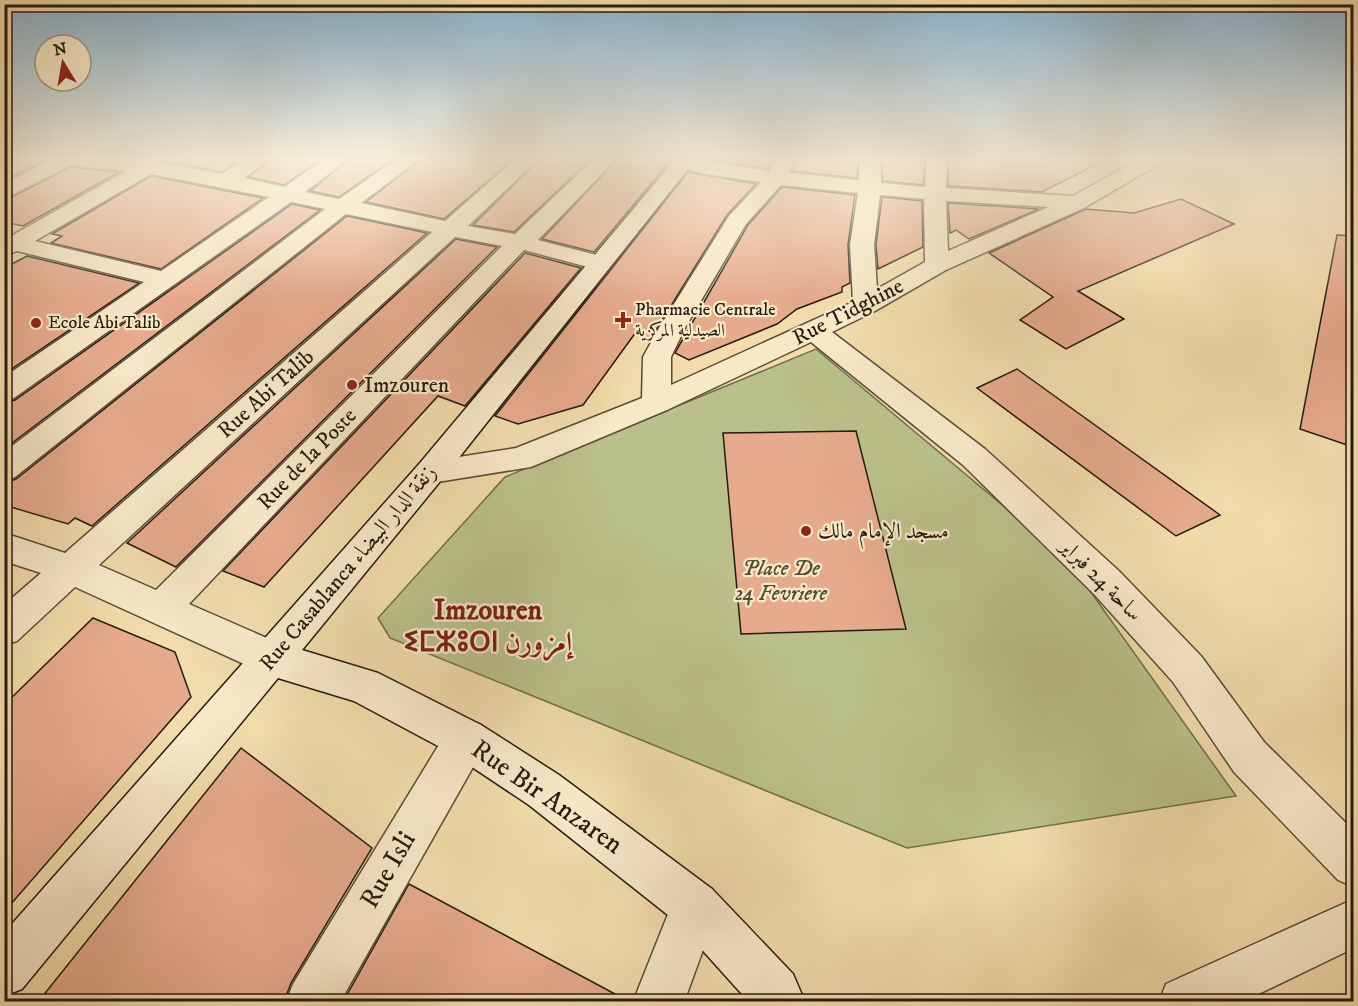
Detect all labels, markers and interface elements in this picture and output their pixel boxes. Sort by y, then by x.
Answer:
north arrow [33,33,93,93]
text: N [52,38,69,60]
street label: Rue Tidghine [788,273,908,351]
place label: Pharmacie Centrale الصيدلية المركزية [635,299,776,342]
place label: Ecole Abi Talib [48,312,160,334]
marker: Pharmacie Centrale الصيدلية المركزية [616,313,630,327]
marker: Ecole Abi Talib [29,316,43,330]
street label: Rue Abi Talib [212,344,320,444]
place label: Imzouren [364,372,450,399]
marker: Imzouren [345,378,359,392]
street label: Rue de la Poste [252,402,362,516]
street label: Rue Casablanca زنقة الدار البيضاء [254,459,442,677]
place label: مسجد الإمام مالك [818,518,949,550]
marker: مسجد الإمام مالك [799,524,813,538]
street label: ساحة 24 فبراير [1053,532,1148,627]
park label: Place De 24 Fevriere [735,555,828,607]
district label: Imzouren ⵉⵎⵣⵓⵔⵏ إمزورن [404,593,574,662]
street label: Rue Bir Anzaren [465,732,629,862]
street label: Rue Isli [352,825,424,915]

